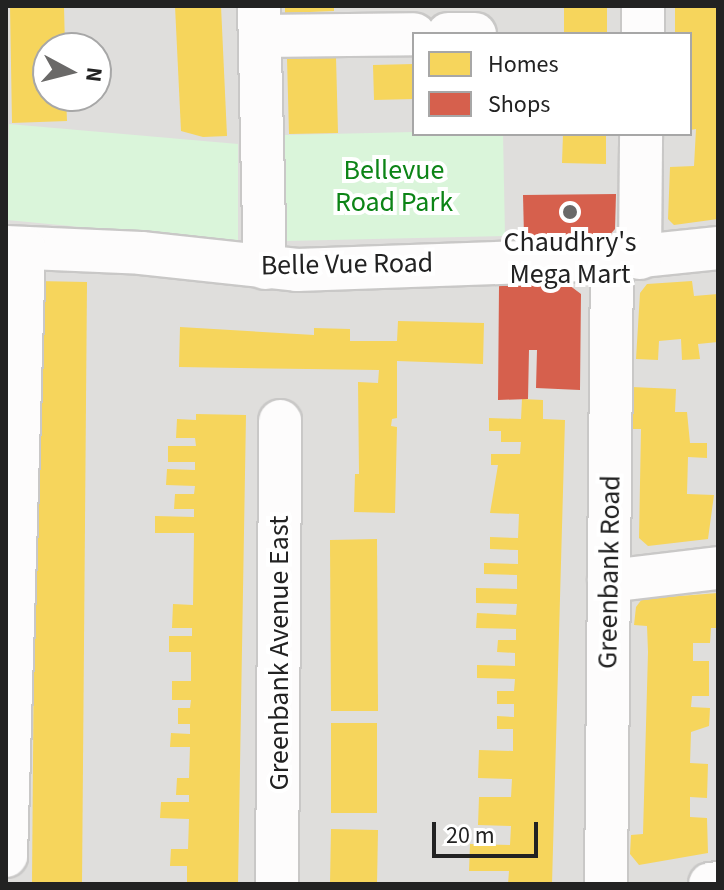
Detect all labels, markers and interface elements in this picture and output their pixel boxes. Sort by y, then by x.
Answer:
north arrow [32,32,112,112]
legend [412,32,692,136]
text: Homes [488,47,559,82]
text: N [77,65,111,84]
text: Shops [488,87,550,122]
park label: Bellevue Road Park [335,153,453,219]
marker: Chaudhry's Mega Mart [561,203,579,221]
place label: Chaudhry's Mega Mart [504,225,636,291]
street label: Belle Vue Road [260,246,434,282]
street label: Greenbank Road [591,475,627,669]
street label: Greenbank Avenue East [262,515,296,791]
scale bar [436,806,542,856]
text: 20 m [446,818,495,853]

